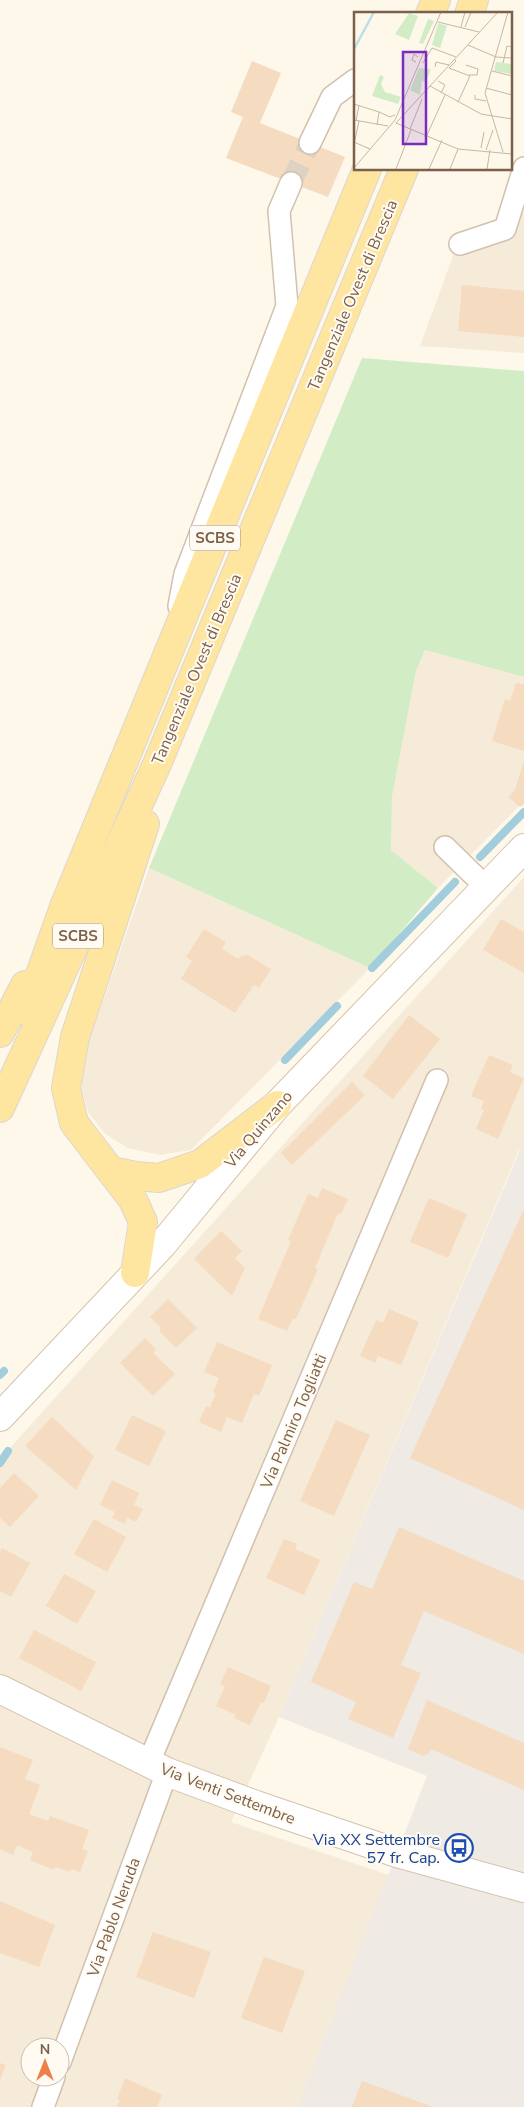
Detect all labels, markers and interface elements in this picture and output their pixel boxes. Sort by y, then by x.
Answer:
inset map [354,12,512,170]
street label: Tangenziale Ovest di Brescia [303,197,403,394]
road number: SCBS [190,526,240,550]
street label: Tangenziale Ovest di Brescia [147,571,247,768]
road number: SCBS [53,924,103,948]
street label: Via Quinzano [219,1086,298,1174]
street label: Via Palmiro Togliatti [255,1351,332,1493]
street label: Via Venti Settembre [156,1758,299,1830]
place label: Via XX Settembre 57 fr. Cap. [312,1829,440,1869]
bus stop icon: Via XX Settembre 57 fr. Cap. [444,1833,474,1863]
street label: Via Pablo Neruda [82,1855,146,1981]
north arrow [20,2037,70,2087]
text: N [40,2040,50,2059]

